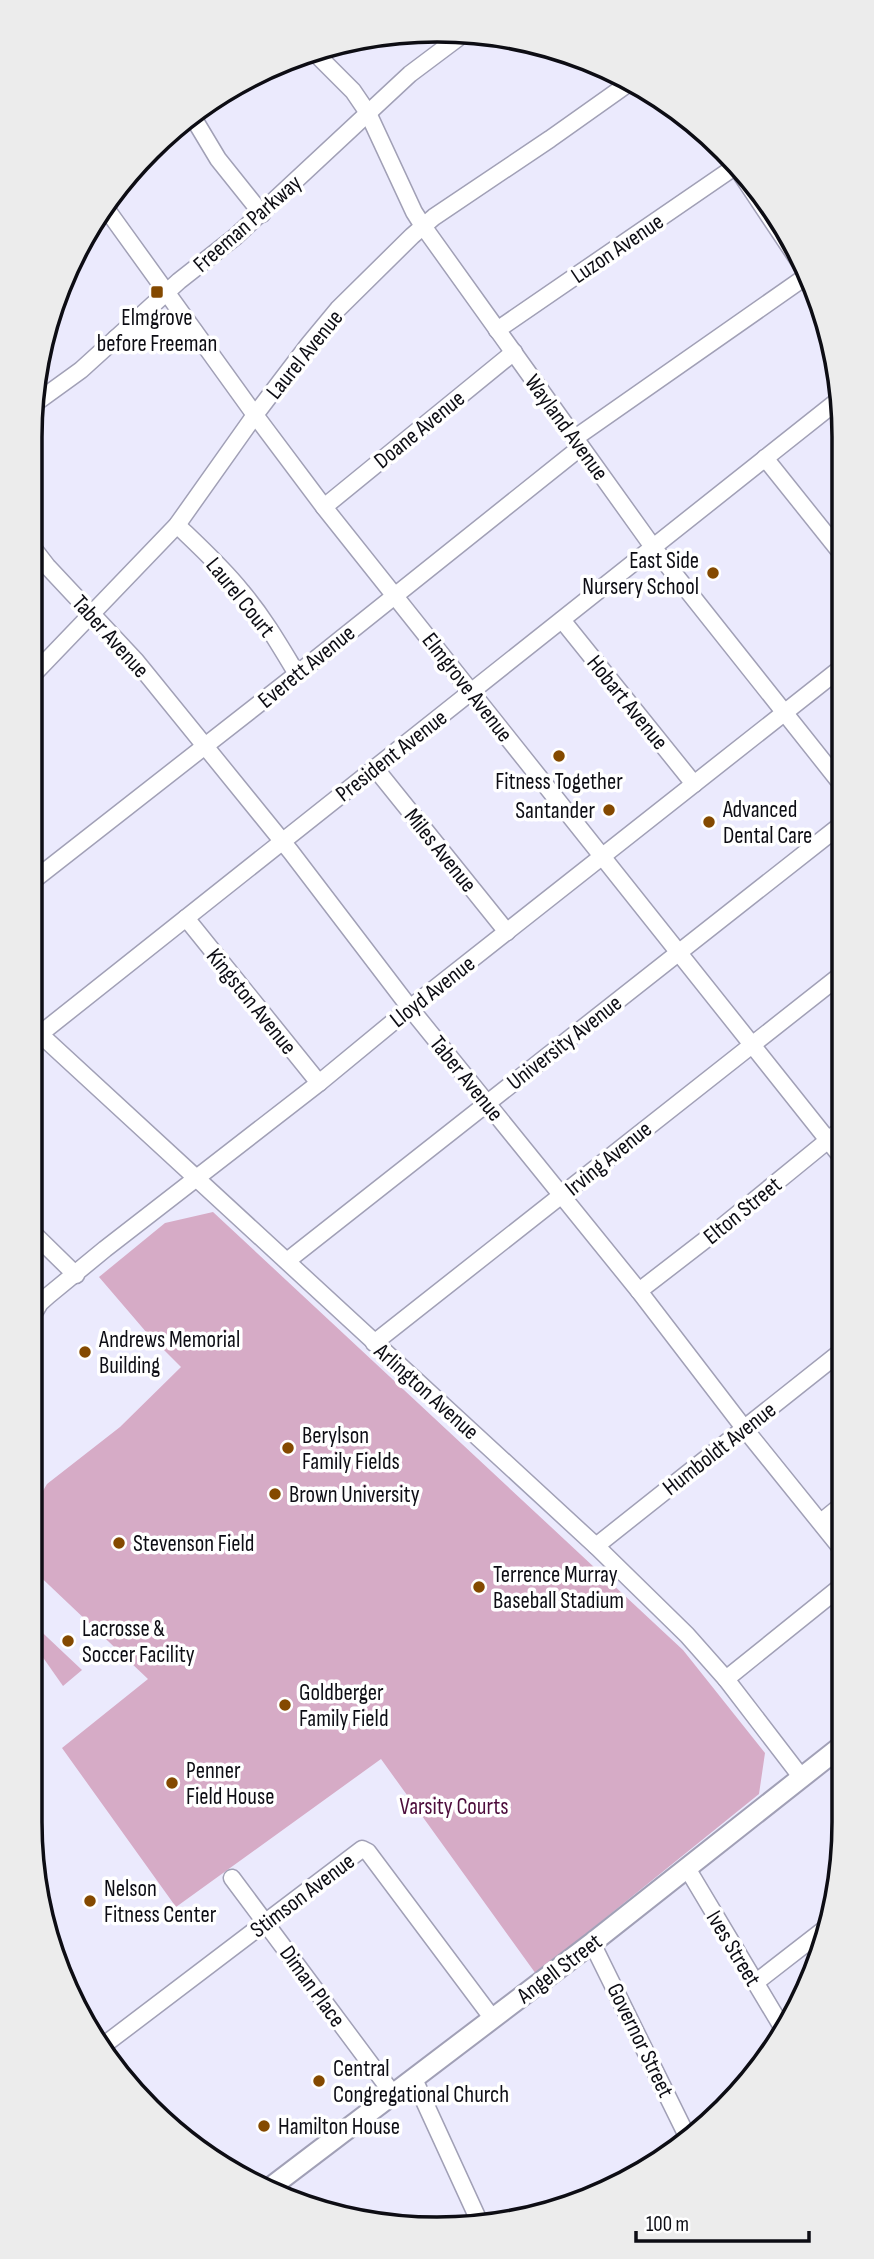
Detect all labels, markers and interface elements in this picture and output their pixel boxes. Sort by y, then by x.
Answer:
street label: Freeman Parkway [188,169,308,278]
street label: Luzon Avenue [566,208,669,290]
marker: Elmgrove before Freeman [149,284,165,300]
place label: Elmgrove before Freeman [97,304,217,358]
street label: Laurel Avenue [260,304,349,405]
street label: Wayland Avenue [518,369,614,486]
street label: Doane Avenue [369,385,471,475]
place label: East Side Nursery School [582,547,699,601]
street label: Laurel Court [200,552,281,643]
marker: East Side Nursery School [705,565,721,581]
street label: Taber Avenue [66,589,155,684]
street label: Everett Avenue [252,619,361,714]
street label: Elmgrove Avenue [416,627,519,748]
street label: Hobart Avenue [581,650,674,756]
street label: President Avenue [330,704,453,808]
marker: Fitness Together [551,748,567,764]
place label: Fitness Together [495,768,623,796]
place label: Advanced Dental Care [722,796,812,850]
place label: Santander [515,797,595,825]
marker: Santander [601,802,617,818]
street label: Miles Avenue [398,803,482,898]
marker: Advanced Dental Care [701,814,717,830]
street label: Kingston Avenue [200,943,302,1060]
street label: Lloyd Avenue [384,950,481,1034]
street label: University Avenue [502,989,628,1096]
street label: Taber Avenue [423,1030,509,1127]
street label: Irving Avenue [560,1115,658,1202]
street label: Elton Street [698,1171,787,1251]
place label: Andrews Memorial Building [98,1326,240,1380]
street label: Arlington Avenue [368,1337,484,1446]
marker: Andrews Memorial Building [77,1344,93,1360]
street label: Humboldt Avenue [657,1396,782,1502]
place label: Berylson Family Fields [302,1422,400,1476]
marker: Berylson Family Fields [280,1440,296,1456]
place label: Brown University [289,1481,420,1509]
marker: Brown University [267,1486,283,1502]
place label: Stevenson Field [133,1530,254,1558]
marker: Stevenson Field [111,1535,127,1551]
place label: Terrence Murray Baseball Stadium [493,1561,624,1615]
marker: Terrence Murray Baseball Stadium [471,1579,487,1595]
place label: Lacrosse & Soccer Facility [82,1615,195,1669]
marker: Lacrosse & Soccer Facility [60,1633,76,1649]
place label: Goldberger Family Field [299,1679,388,1733]
marker: Goldberger Family Field [277,1697,293,1713]
place label: Penner Field House [186,1757,274,1811]
marker: Penner Field House [164,1775,180,1791]
park label: Varsity Courts [400,1793,508,1821]
street label: Stimson Avenue [245,1847,360,1944]
place label: Nelson Fitness Center [104,1875,217,1929]
marker: Nelson Fitness Center [82,1893,98,1909]
street label: Ives Street [700,1906,767,1991]
street label: Angell Street [511,1928,608,2010]
street label: Diman Place [273,1940,351,2033]
street label: Governor Street [600,1979,680,2102]
place label: Central Congregational Church [333,2055,509,2109]
marker: Central Congregational Church [311,2073,327,2089]
place label: Hamilton House [278,2113,400,2141]
marker: Hamilton House [256,2118,272,2134]
scale bar [636,2200,809,2244]
text: 100 m [646,2212,689,2237]

